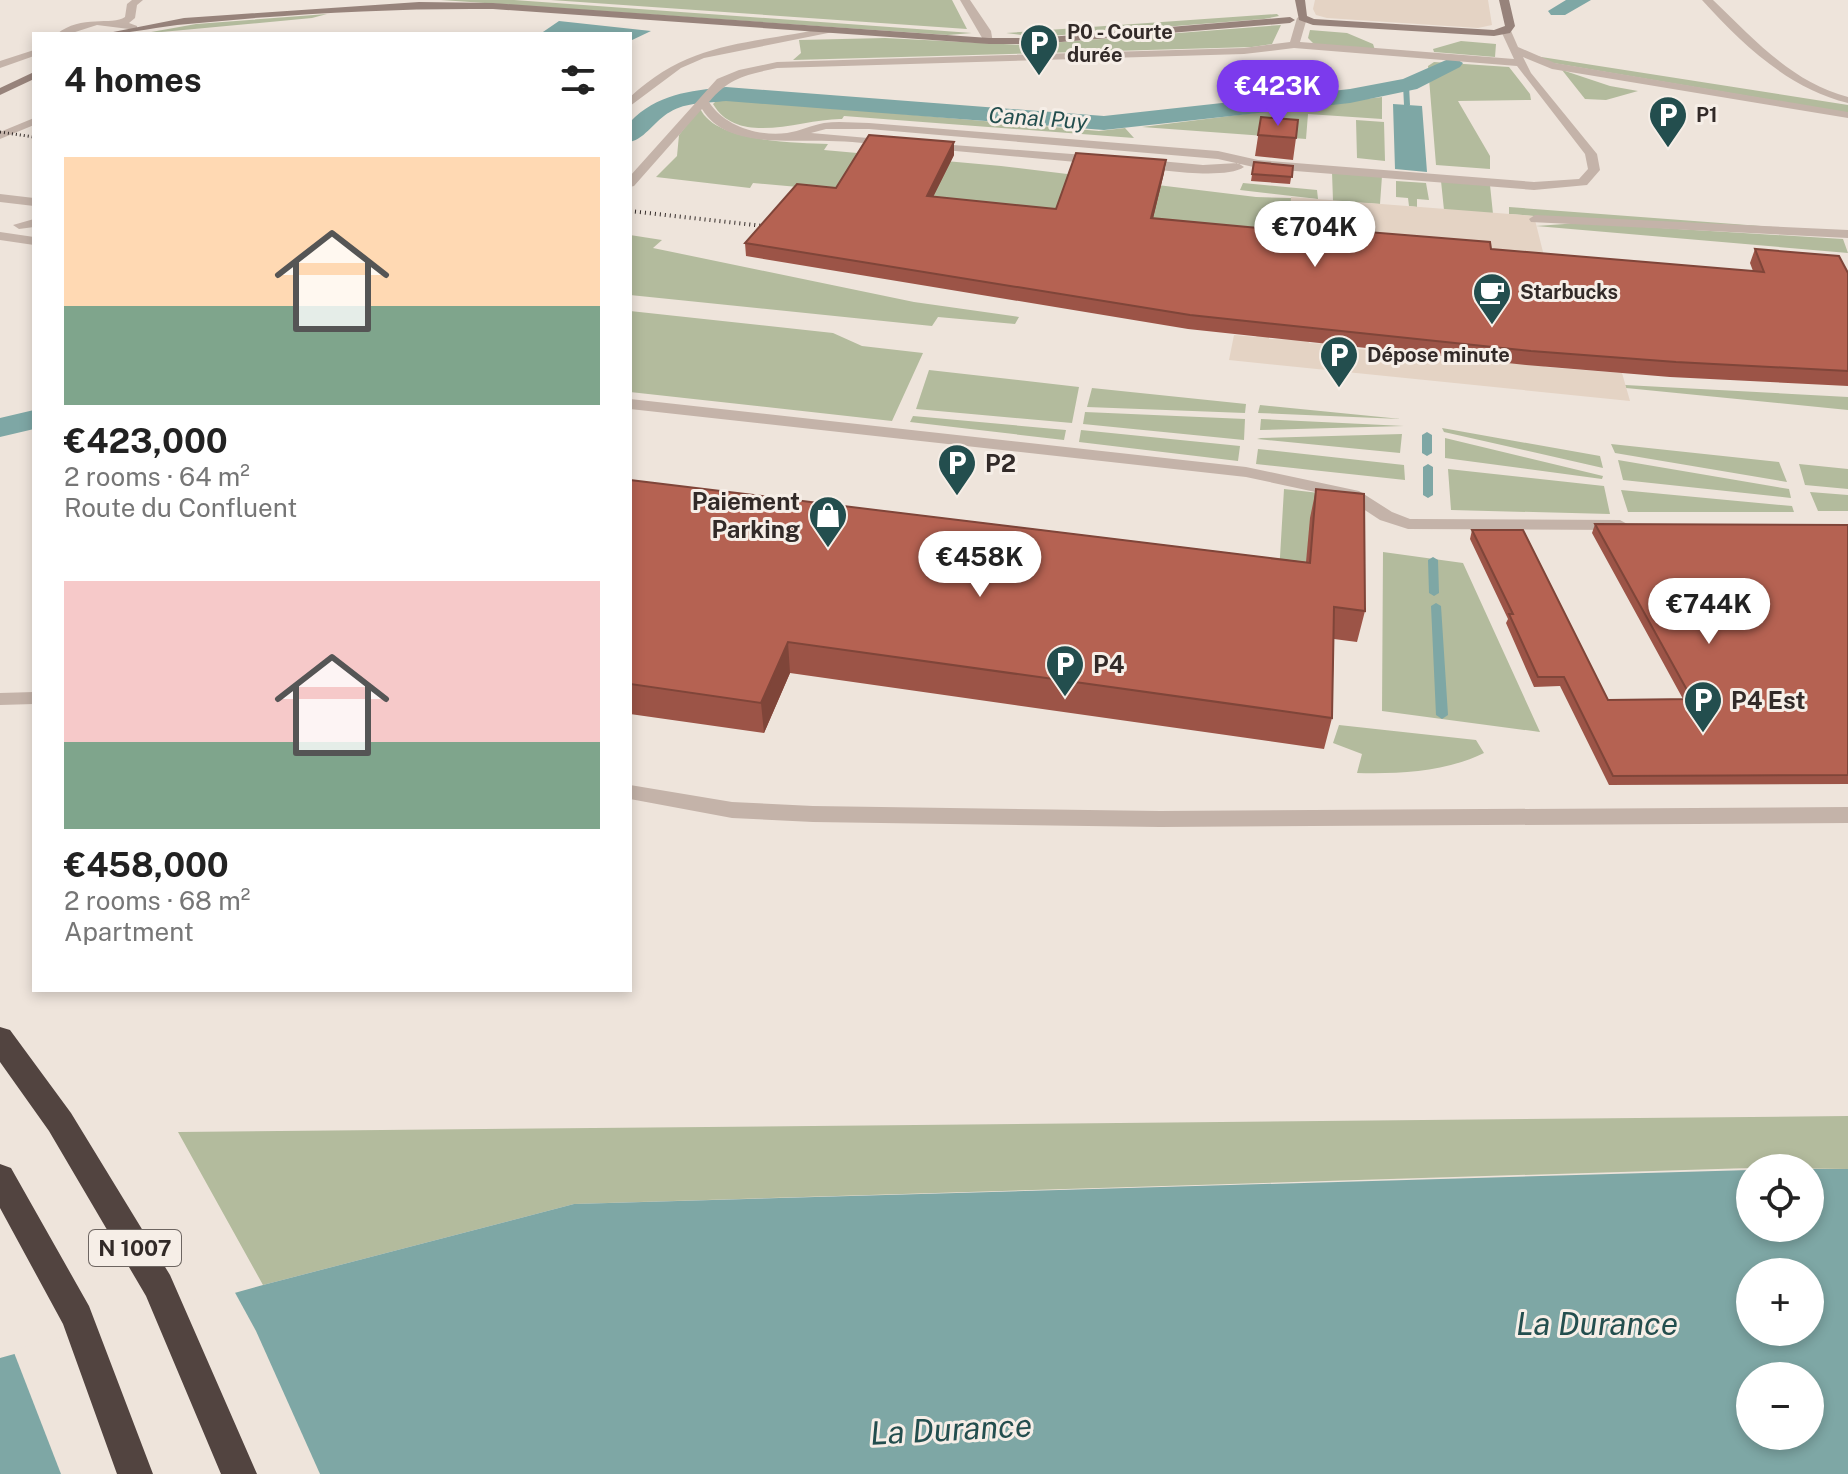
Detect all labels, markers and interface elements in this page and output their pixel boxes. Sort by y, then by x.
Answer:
place label: P0 - Courte durée [1067,20,1173,67]
parking icon: P0 - Courte durée [1018,22,1060,77]
icon: filters [556,58,600,102]
text: 4 homes [64,60,202,100]
pin: €423K [1222,60,1334,128]
text: €423K [1235,70,1321,101]
parking icon: P1 [1647,94,1689,149]
water label: Canal Puy [988,102,1089,134]
place label: P1 [1696,103,1718,127]
pin: €704K [1259,201,1371,269]
icon: home [260,209,404,353]
text: €704K [1272,211,1358,242]
cafe icon: Starbucks [1471,271,1513,326]
place label: Starbucks [1520,280,1618,304]
parking icon: Dépose minute [1318,334,1360,389]
place label: Dépose minute [1367,343,1510,367]
text: €423,000 [64,421,228,461]
parking icon: P2 [936,442,978,497]
place label: P2 [985,449,1016,477]
text: 2 rooms · 64 m² [64,461,250,492]
place label: Paiement Parking [692,487,800,543]
text: Route du Confluent [64,492,297,523]
shop icon: Paiement Parking [807,494,849,549]
pin: €458K [924,531,1036,599]
text: €458K [936,541,1024,572]
pin: €744K [1653,578,1765,646]
text: €744K [1666,588,1752,619]
icon: home [260,633,404,777]
parking icon: P4 [1044,643,1086,698]
place label: P4 [1093,650,1125,678]
parking icon: P4 Est [1682,679,1724,734]
place label: P4 Est [1731,686,1806,714]
text: €458,000 [64,845,229,885]
text: 2 rooms · 68 m² [64,885,250,916]
text: Apartment [64,916,194,947]
map controls [1736,1154,1824,1450]
button: locate [1736,1154,1824,1242]
road number: N 1007 [89,1230,181,1266]
button: + [1736,1258,1824,1346]
water label: La Durance [1516,1305,1678,1342]
button: − [1736,1362,1824,1450]
water label: La Durance [869,1406,1033,1452]

